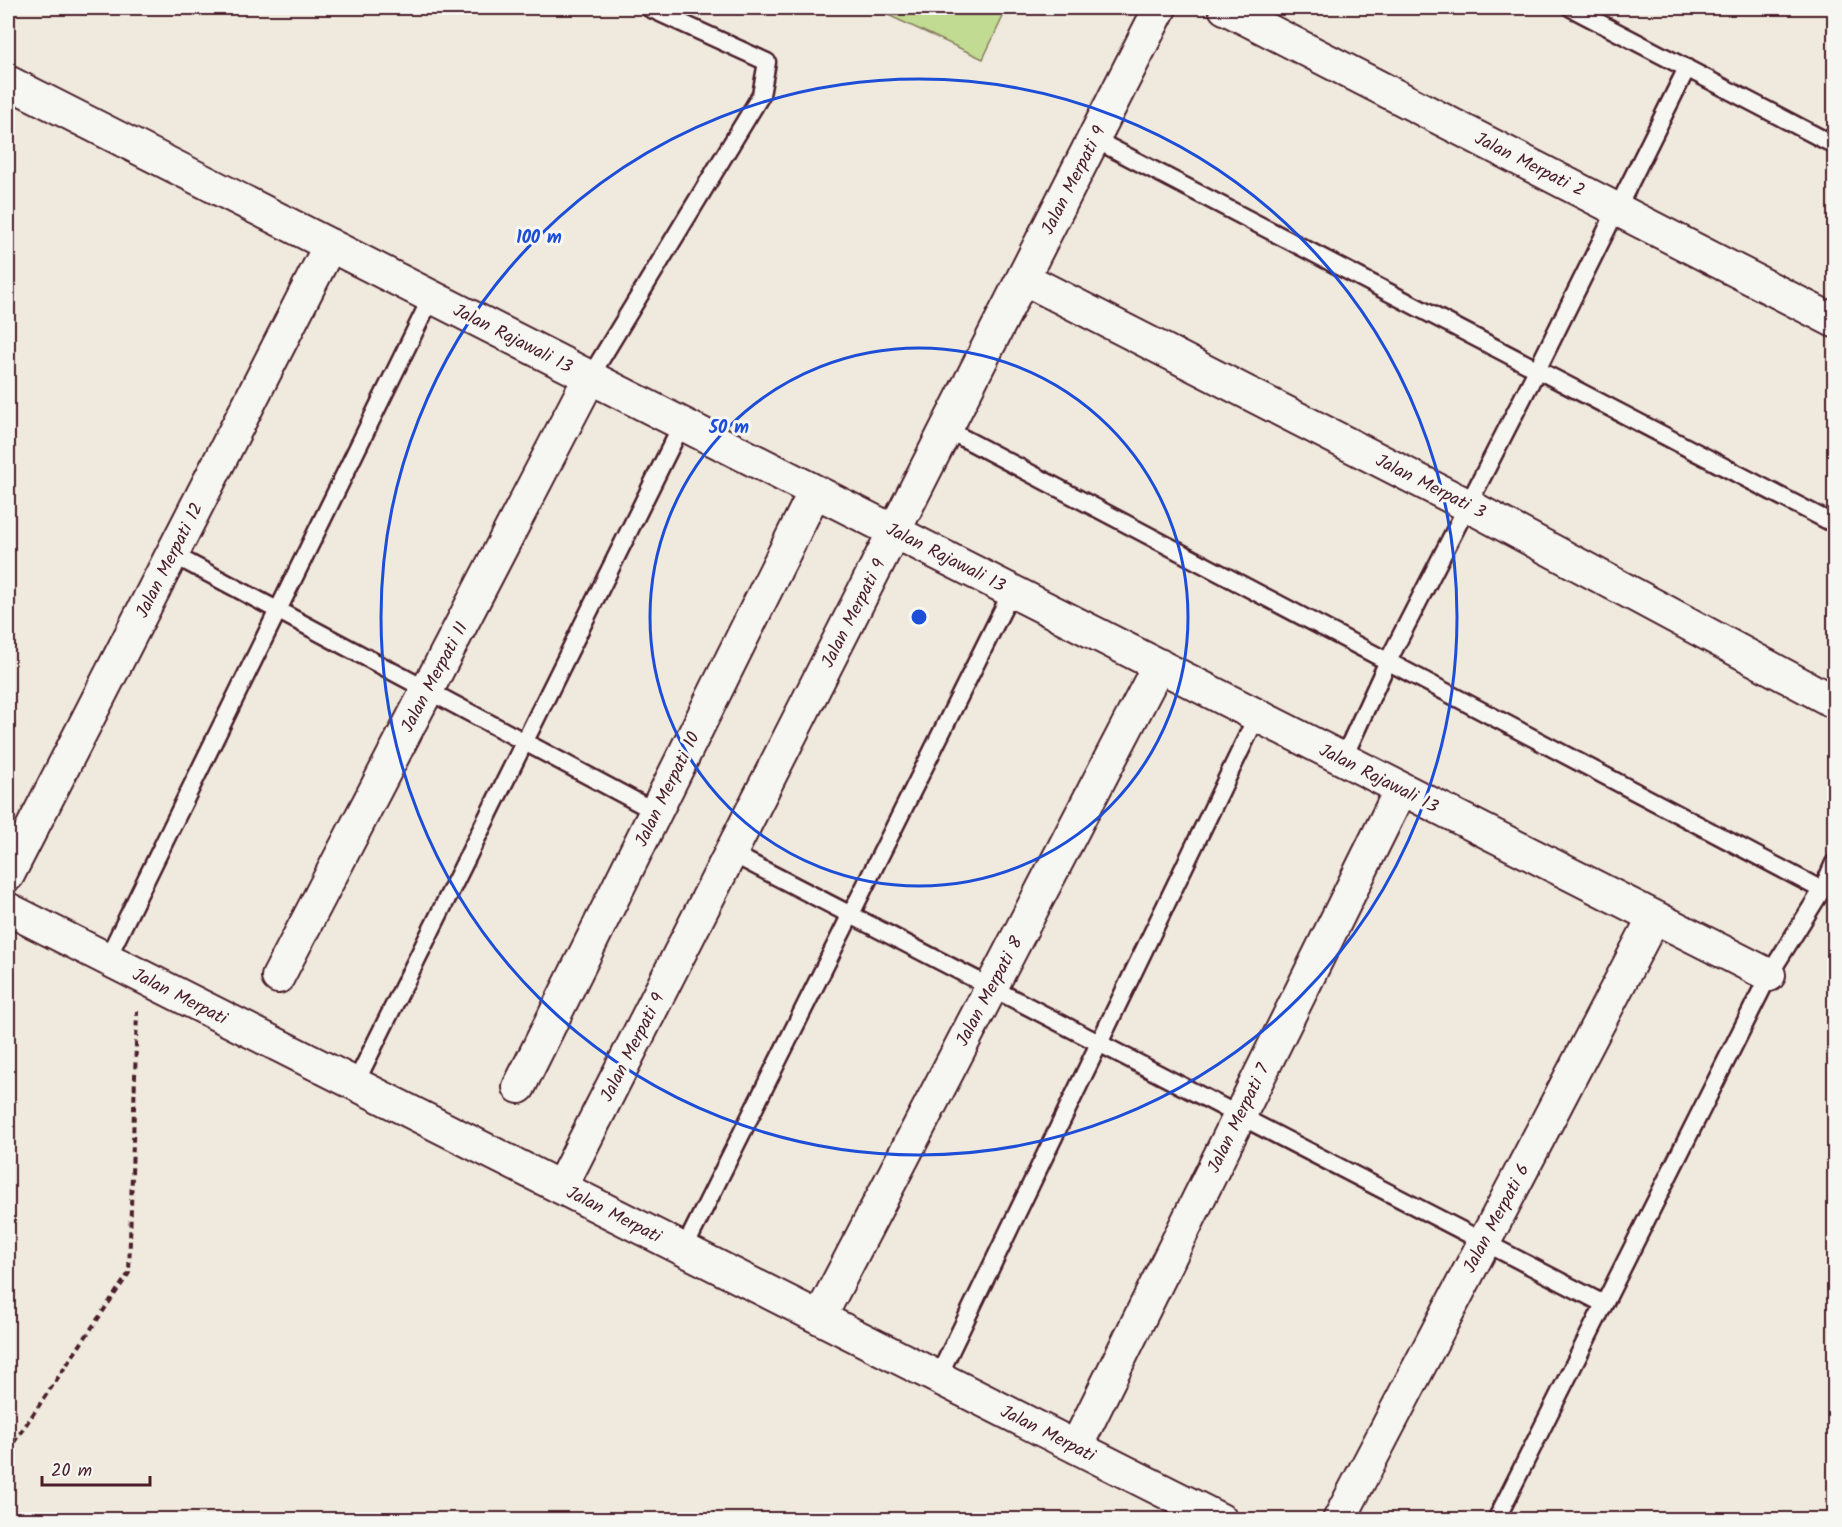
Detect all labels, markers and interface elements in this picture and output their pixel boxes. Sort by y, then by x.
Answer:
street label: Jalan Merpati 9 [1034,121,1114,240]
street label: Jalan Merpati 2 [1469,125,1590,206]
text: 100 m [516,224,562,253]
street label: Jalan Rajawali 13 [447,297,577,382]
text: 50 m [708,414,749,443]
street label: Jalan Merpati 3 [1370,447,1491,528]
street label: Jalan Merpati 12 [129,498,212,624]
street label: Jalan Rajawali 13 [880,516,1010,601]
street label: Jalan Merpati 9 [814,554,894,673]
centre of rings [909,607,929,627]
street label: Jalan Merpati 11 [394,617,477,738]
street label: Jalan Merpati 10 [628,727,709,852]
street label: Jalan Rajawali 13 [1313,737,1443,822]
street label: Jalan Merpati 8 [949,931,1032,1052]
street label: Jalan Merpati [127,961,232,1034]
street label: Jalan Merpati 9 [593,988,673,1107]
street label: Jalan Merpati 7 [1200,1058,1279,1178]
street label: Jalan Merpati 6 [1456,1159,1538,1279]
street label: Jalan Merpati [561,1179,666,1252]
street label: Jalan Merpati [995,1398,1100,1471]
scale bar [42,1449,150,1487]
text: 20 m [51,1457,92,1486]

